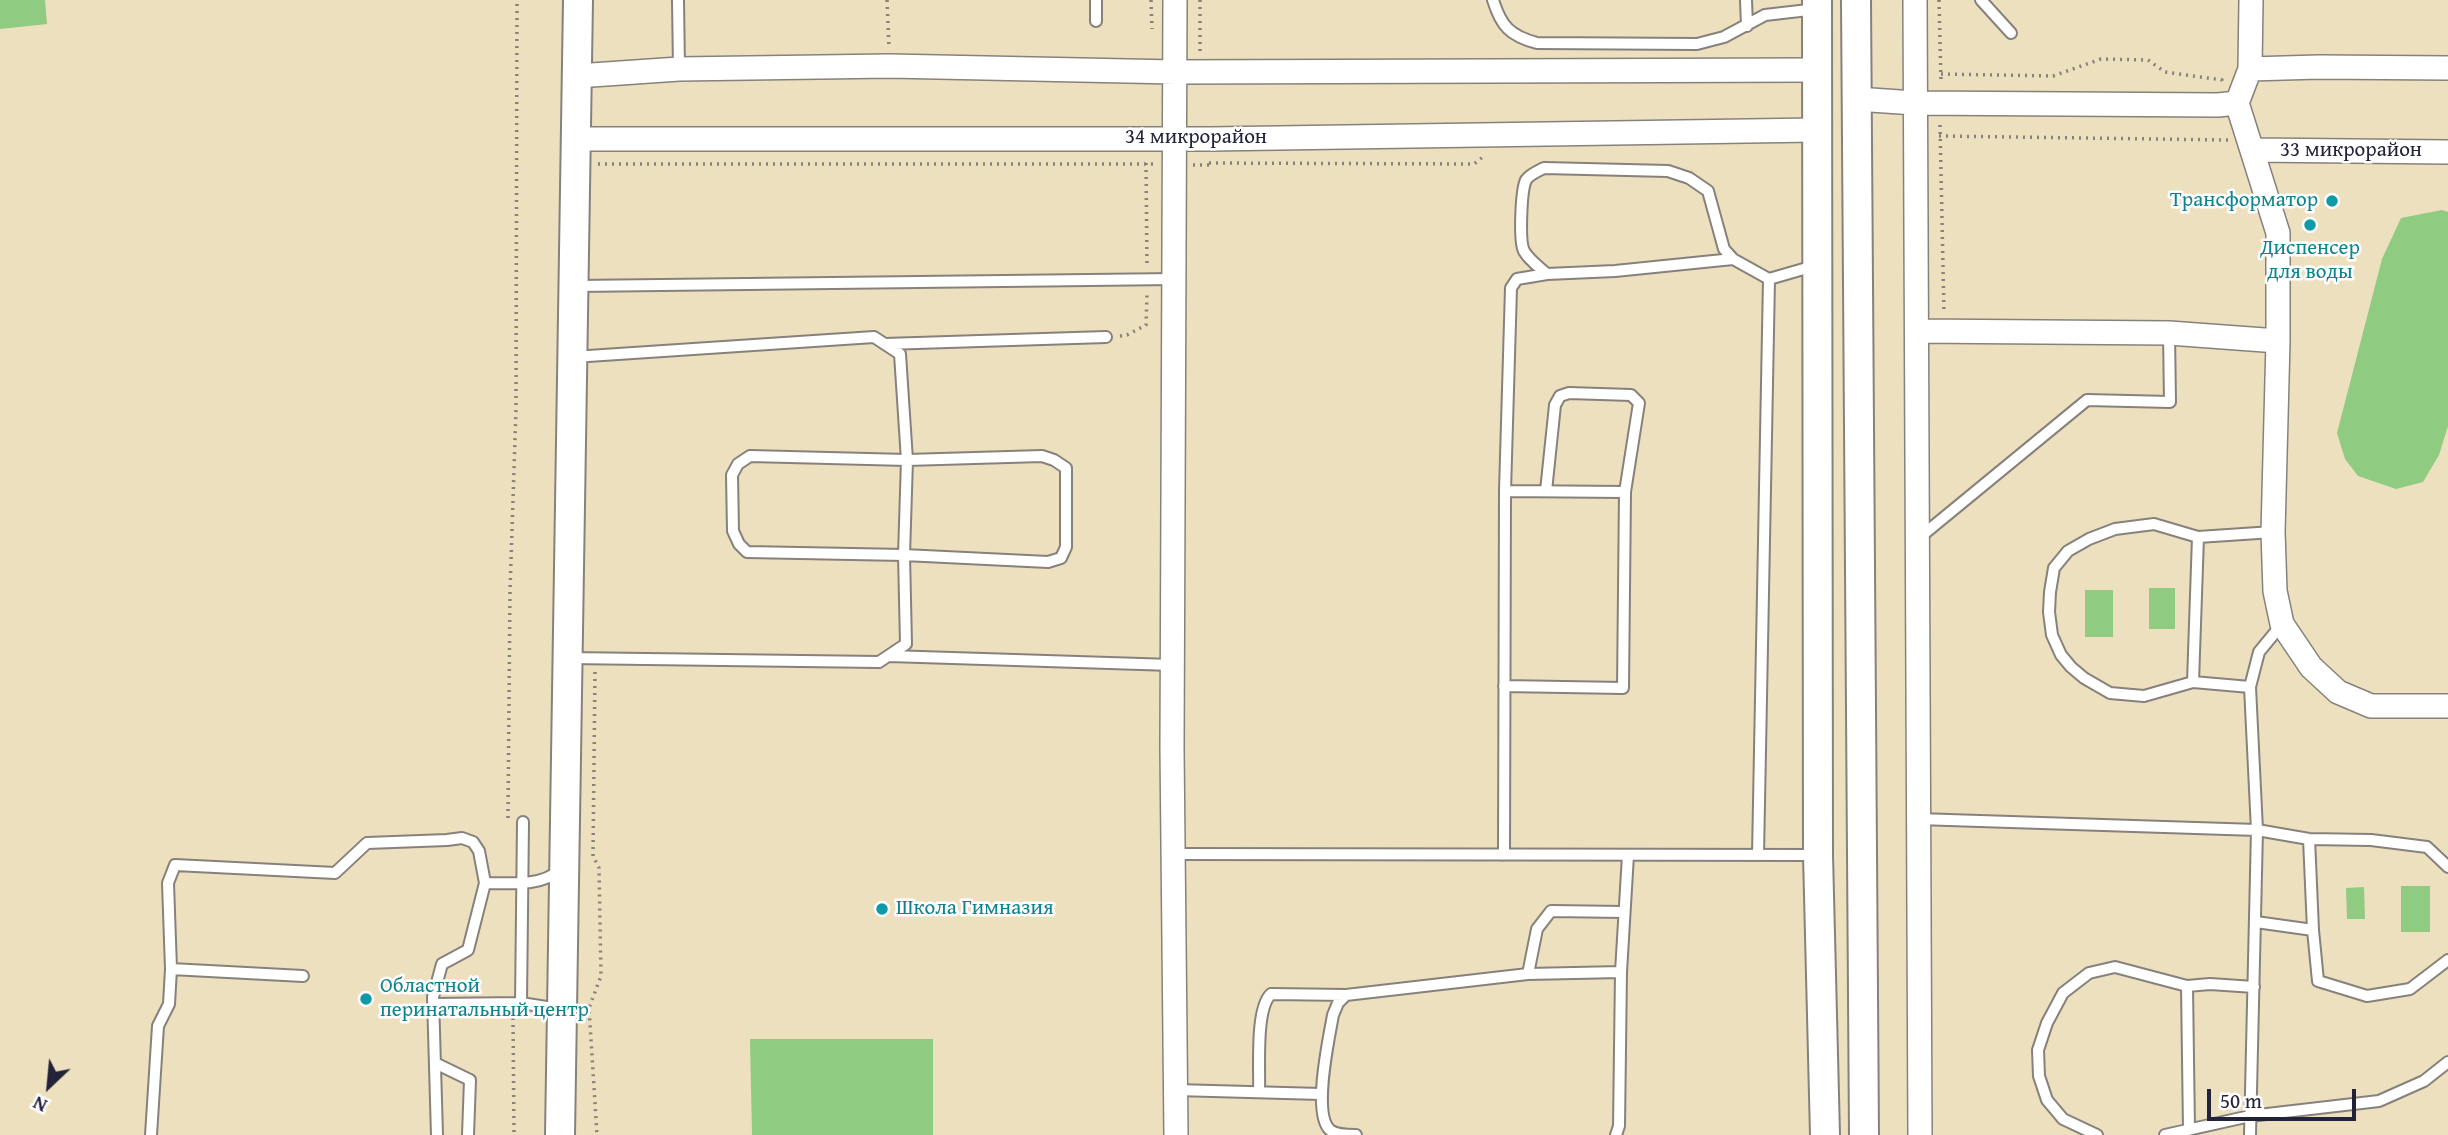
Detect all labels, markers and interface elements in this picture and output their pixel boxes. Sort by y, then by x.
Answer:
street label: 34 микрорайон [1125,125,1267,151]
street label: 33 микрорайон [2280,138,2422,164]
place label: Трансформатор [2170,188,2318,214]
marker: Трансформатор [2324,193,2340,209]
marker: Диспенсер для воды [2302,217,2318,233]
place label: Диспенсер для воды [2260,236,2360,286]
place label: Школа Гимназия [896,896,1054,922]
marker: Школа Гимназия [874,901,890,917]
place label: Областной перинатальный центр [380,974,589,1024]
marker: Областной перинатальный центр [358,991,374,1007]
north arrow [14,1051,84,1121]
scale bar [2210,1076,2359,1120]
text: 50 m [2220,1085,2262,1116]
text: N [28,1090,52,1120]

